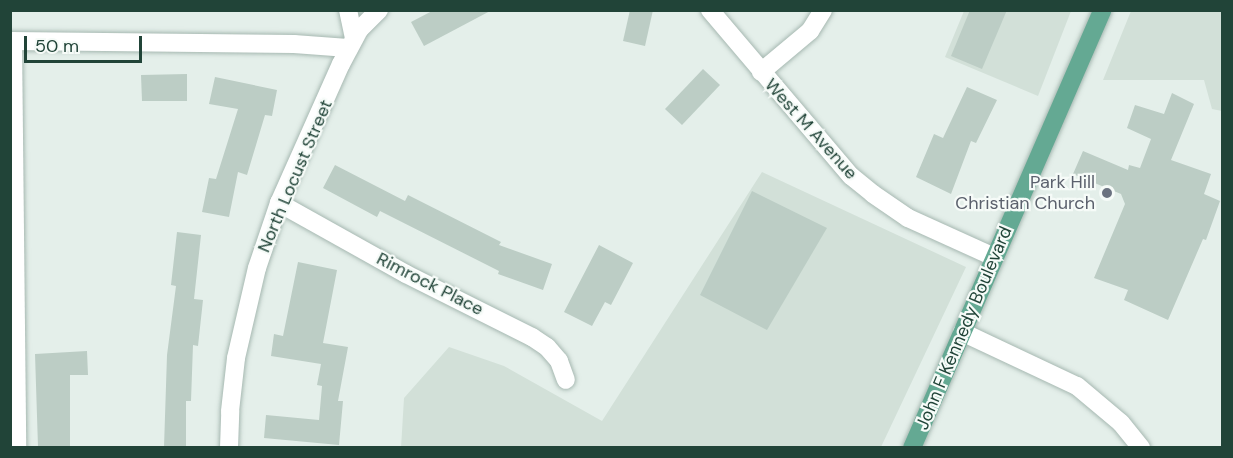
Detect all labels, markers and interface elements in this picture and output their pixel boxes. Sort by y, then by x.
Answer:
scale bar [27,24,146,62]
text: 50 m [35,34,79,58]
street label: West M Avenue [760,74,862,184]
street label: North Locust Street [253,96,337,256]
place label: Park Hill Christian Church [955,172,1095,214]
marker: Park Hill Christian Church [1100,186,1114,200]
street label: John F Kennedy Boulevard [911,223,1017,433]
street label: Rimrock Place [373,248,487,320]

